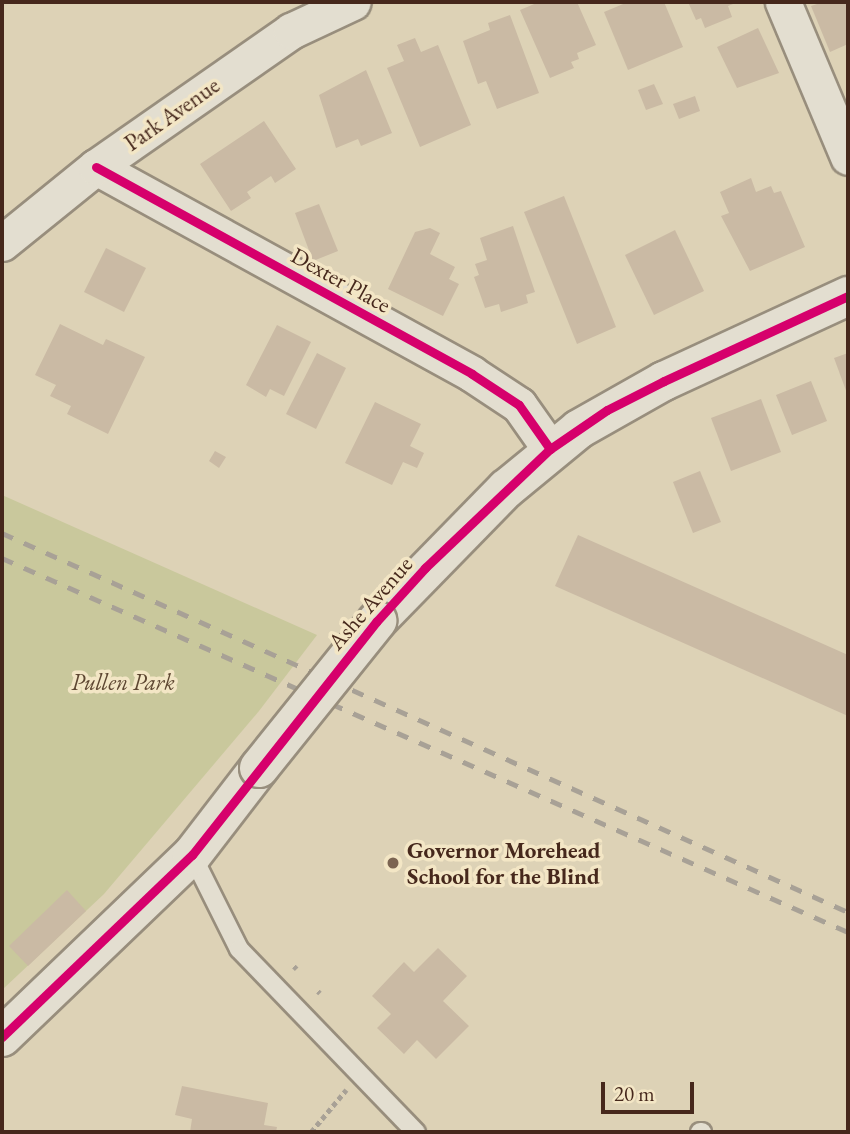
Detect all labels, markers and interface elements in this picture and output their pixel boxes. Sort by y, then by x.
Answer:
street label: Park Avenue [119,71,225,157]
street label: Dexter Place [286,241,396,319]
street label: Ashe Avenue [322,551,418,655]
park label: Pullen Park [71,668,175,696]
place label: Governor Morehead School for the Blind [407,836,600,890]
marker: Governor Morehead School for the Blind [385,855,401,871]
scale bar [605,1068,698,1112]
text: 20 m [614,1080,655,1107]

